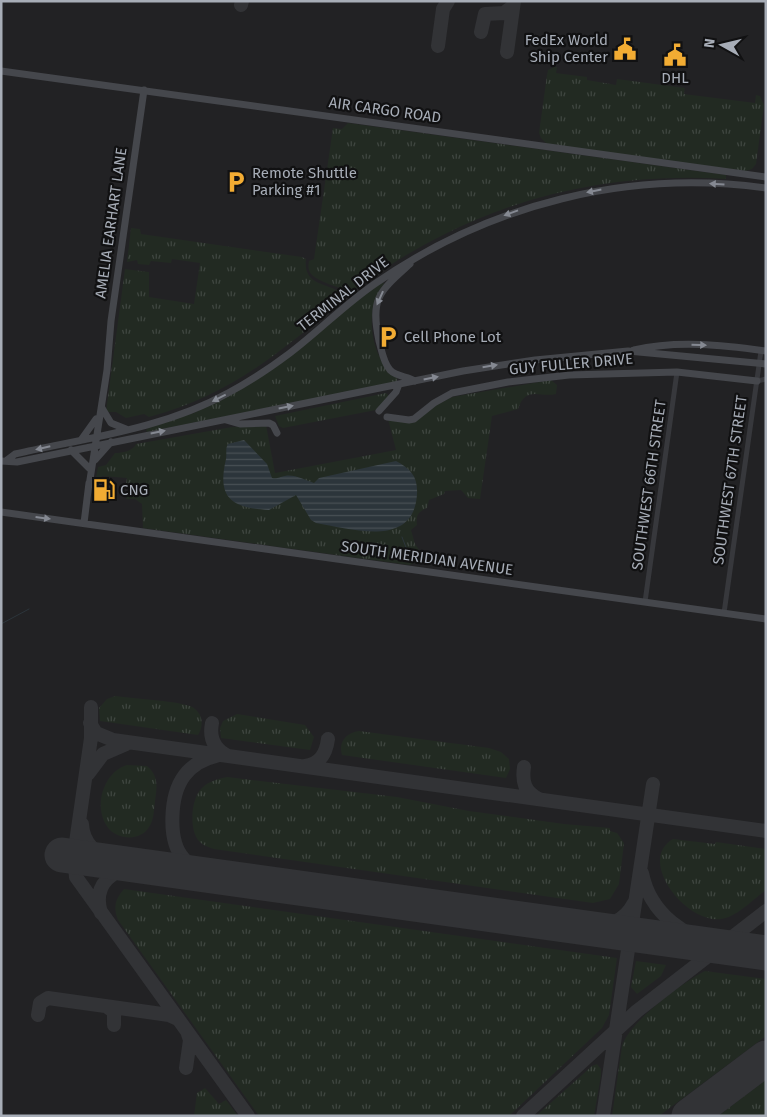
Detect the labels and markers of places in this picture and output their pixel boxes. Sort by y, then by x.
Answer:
place label: FedEx World Ship Center [525,31,608,66]
public building icon: FedEx World Ship Center [612,36,638,62]
public building icon: DHL [662,42,688,68]
place label: DHL [661,69,689,87]
place label: Remote Shuttle Parking #1 [252,164,357,199]
parking icon: Remote Shuttle Parking #1 [223,169,249,195]
parking icon: Cell Phone Lot [375,324,401,350]
place label: Cell Phone Lot [404,328,502,346]
fuel station icon: CNG [91,477,117,503]
place label: CNG [120,481,148,499]

